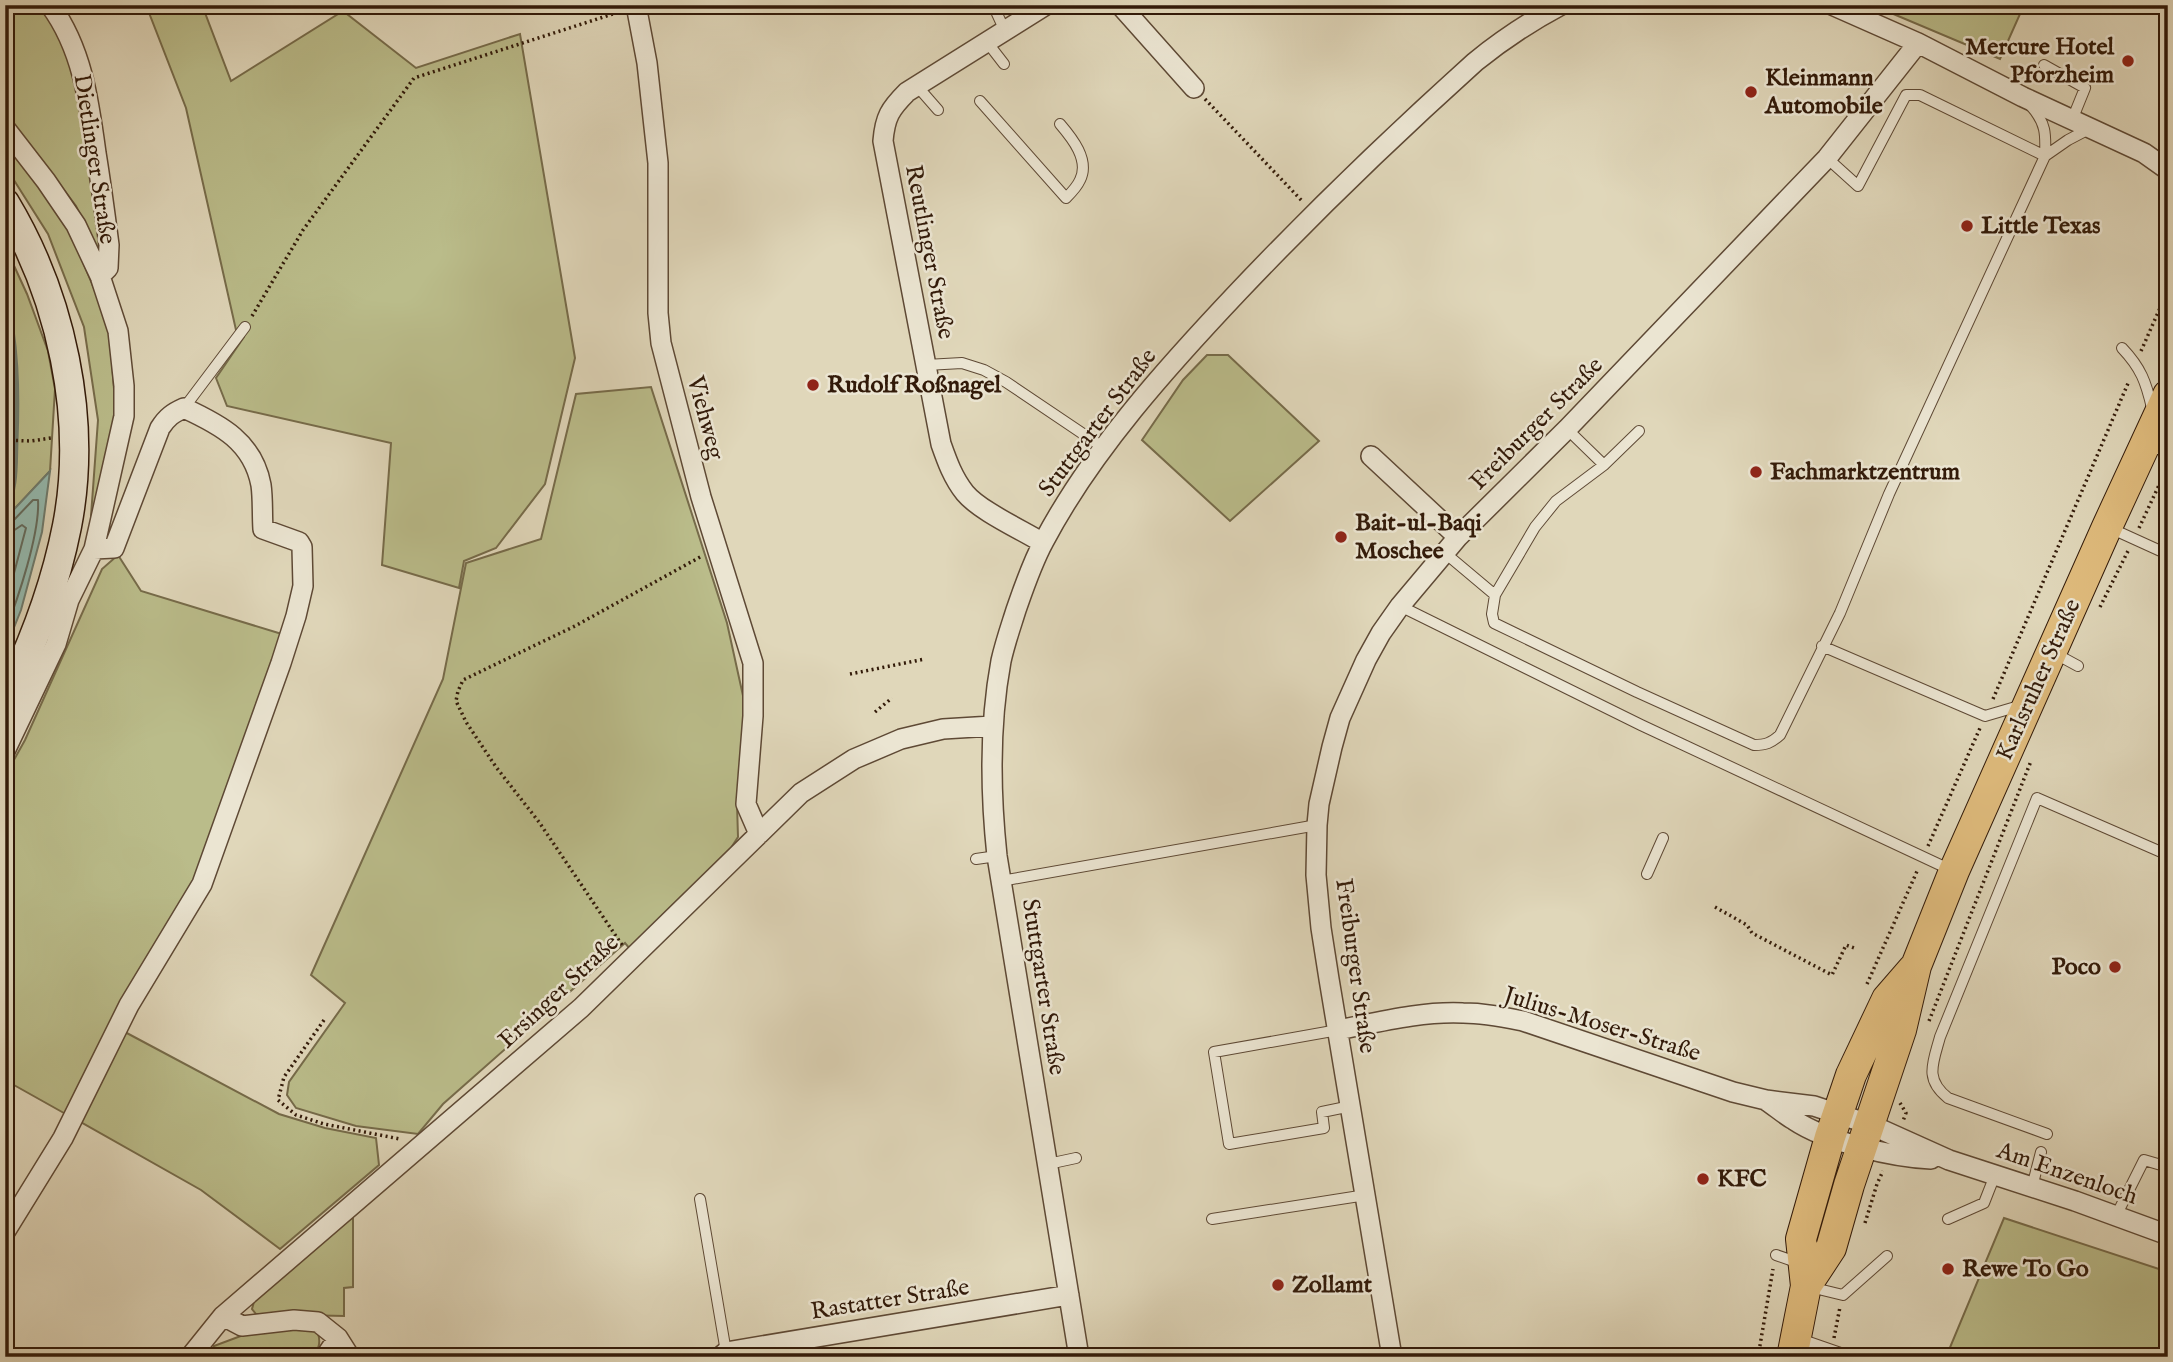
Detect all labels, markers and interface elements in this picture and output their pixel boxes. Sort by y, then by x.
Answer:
place label: Mercure Hotel Pforzheim [1965,32,2114,91]
marker: Mercure Hotel Pforzheim [2120,53,2136,69]
place label: Kleinmann Automobile [1764,63,1883,122]
street label: Dietlinger Straße [65,72,123,246]
marker: Kleinmann Automobile [1743,84,1759,100]
street label: Reutlinger Straße [897,162,961,342]
place label: Little Texas [1981,211,2101,242]
marker: Little Texas [1959,218,1975,234]
street label: Stuttgarter Straße [1032,343,1164,503]
street label: Freiburger Straße [1464,351,1610,497]
place label: Rudolf Roßnagel [827,370,1001,401]
street label: Viehweg [679,372,731,464]
marker: Rudolf Roßnagel [805,377,821,393]
place label: Fachmarktzentrum [1770,457,1960,488]
marker: Fachmarktzentrum [1748,464,1764,480]
place label: Bait-ul-Baqi Moschee [1355,508,1482,567]
marker: Bait-ul-Baqi Moschee [1333,529,1349,545]
street label: Karlsruher Straße [1990,594,2088,766]
street label: Freiburger Straße [1327,877,1383,1055]
street label: Stuttgarter Straße [1014,897,1072,1077]
street label: Ersinger Straße [492,928,626,1056]
place label: Poco [2051,952,2101,983]
marker: Poco [2107,959,2123,975]
street label: Julius-Moser-Straße [1497,979,1704,1070]
street label: Am Enzenloch [1992,1135,2142,1213]
place label: KFC [1717,1164,1767,1195]
marker: KFC [1695,1171,1711,1187]
place label: Rewe To Go [1962,1254,2089,1285]
marker: Rewe To Go [1940,1261,1956,1277]
place label: Zollamt [1292,1270,1373,1301]
street label: Rastatter Straße [808,1272,972,1328]
marker: Zollamt [1270,1277,1286,1293]

